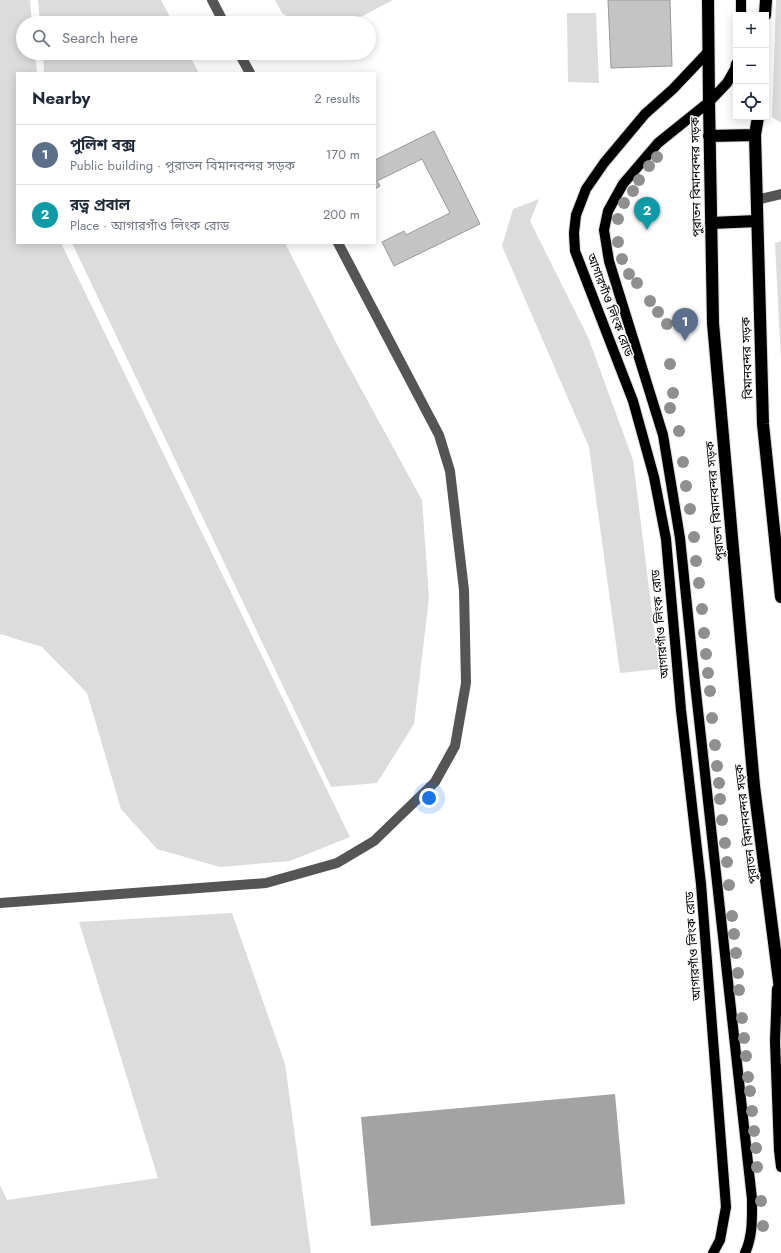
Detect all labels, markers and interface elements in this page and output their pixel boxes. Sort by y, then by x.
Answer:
map controls [733,12,769,120]
button: + [733,12,769,48]
search box [16,16,376,60]
icon: search [30,27,52,49]
text: Search here [62,27,138,49]
button: − [733,48,769,84]
button: locate [733,84,769,120]
text: Nearby [32,86,90,110]
text: 2 results [314,89,360,108]
street label: পুরাতন বিমানবন্দর সড়ক [686,116,706,237]
text: পুলিশ বক্স [70,134,135,156]
text: 1 [42,145,48,164]
text: 170 m [325,145,360,164]
text: Public building · পুরাতন বিমানবন্দর সড়ক [70,156,295,175]
text: রত্ন প্রবাল [70,194,130,216]
pin: 2 [634,197,660,230]
text: 2 [41,205,49,224]
text: 200 m [323,205,360,224]
text: Place · আগারগাঁও লিংক রোড [70,216,229,235]
street label: আগারগাঁও লিংক রোড [582,250,638,360]
pin: 1 [672,308,698,341]
street label: বিমানবন্দর সড়ক [737,316,757,400]
street label: পুরাতন বিমানবন্দর সড়ক [701,440,729,562]
street label: আগারগাঁও লিংক রোড [646,568,674,680]
street label: পুরাতন বিমানবন্দর সড়ক [730,763,762,885]
your location [419,788,439,808]
street label: আগারগাঁও লিংক রোড [680,890,706,1002]

